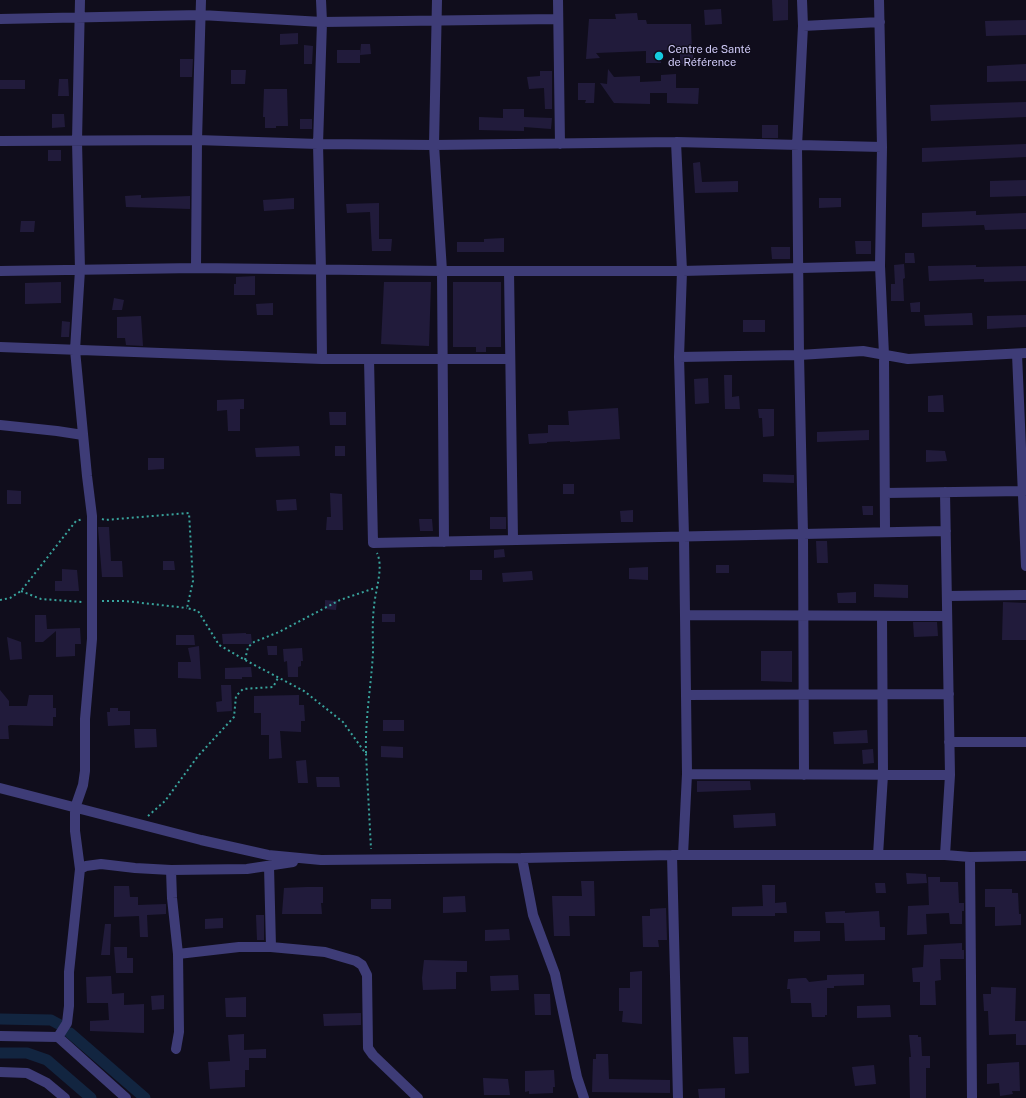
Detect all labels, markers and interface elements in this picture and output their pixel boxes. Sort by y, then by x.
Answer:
place label: Centre de Santé de Référence [668,43,751,69]
marker: Centre de Santé de Référence [653,50,665,62]

